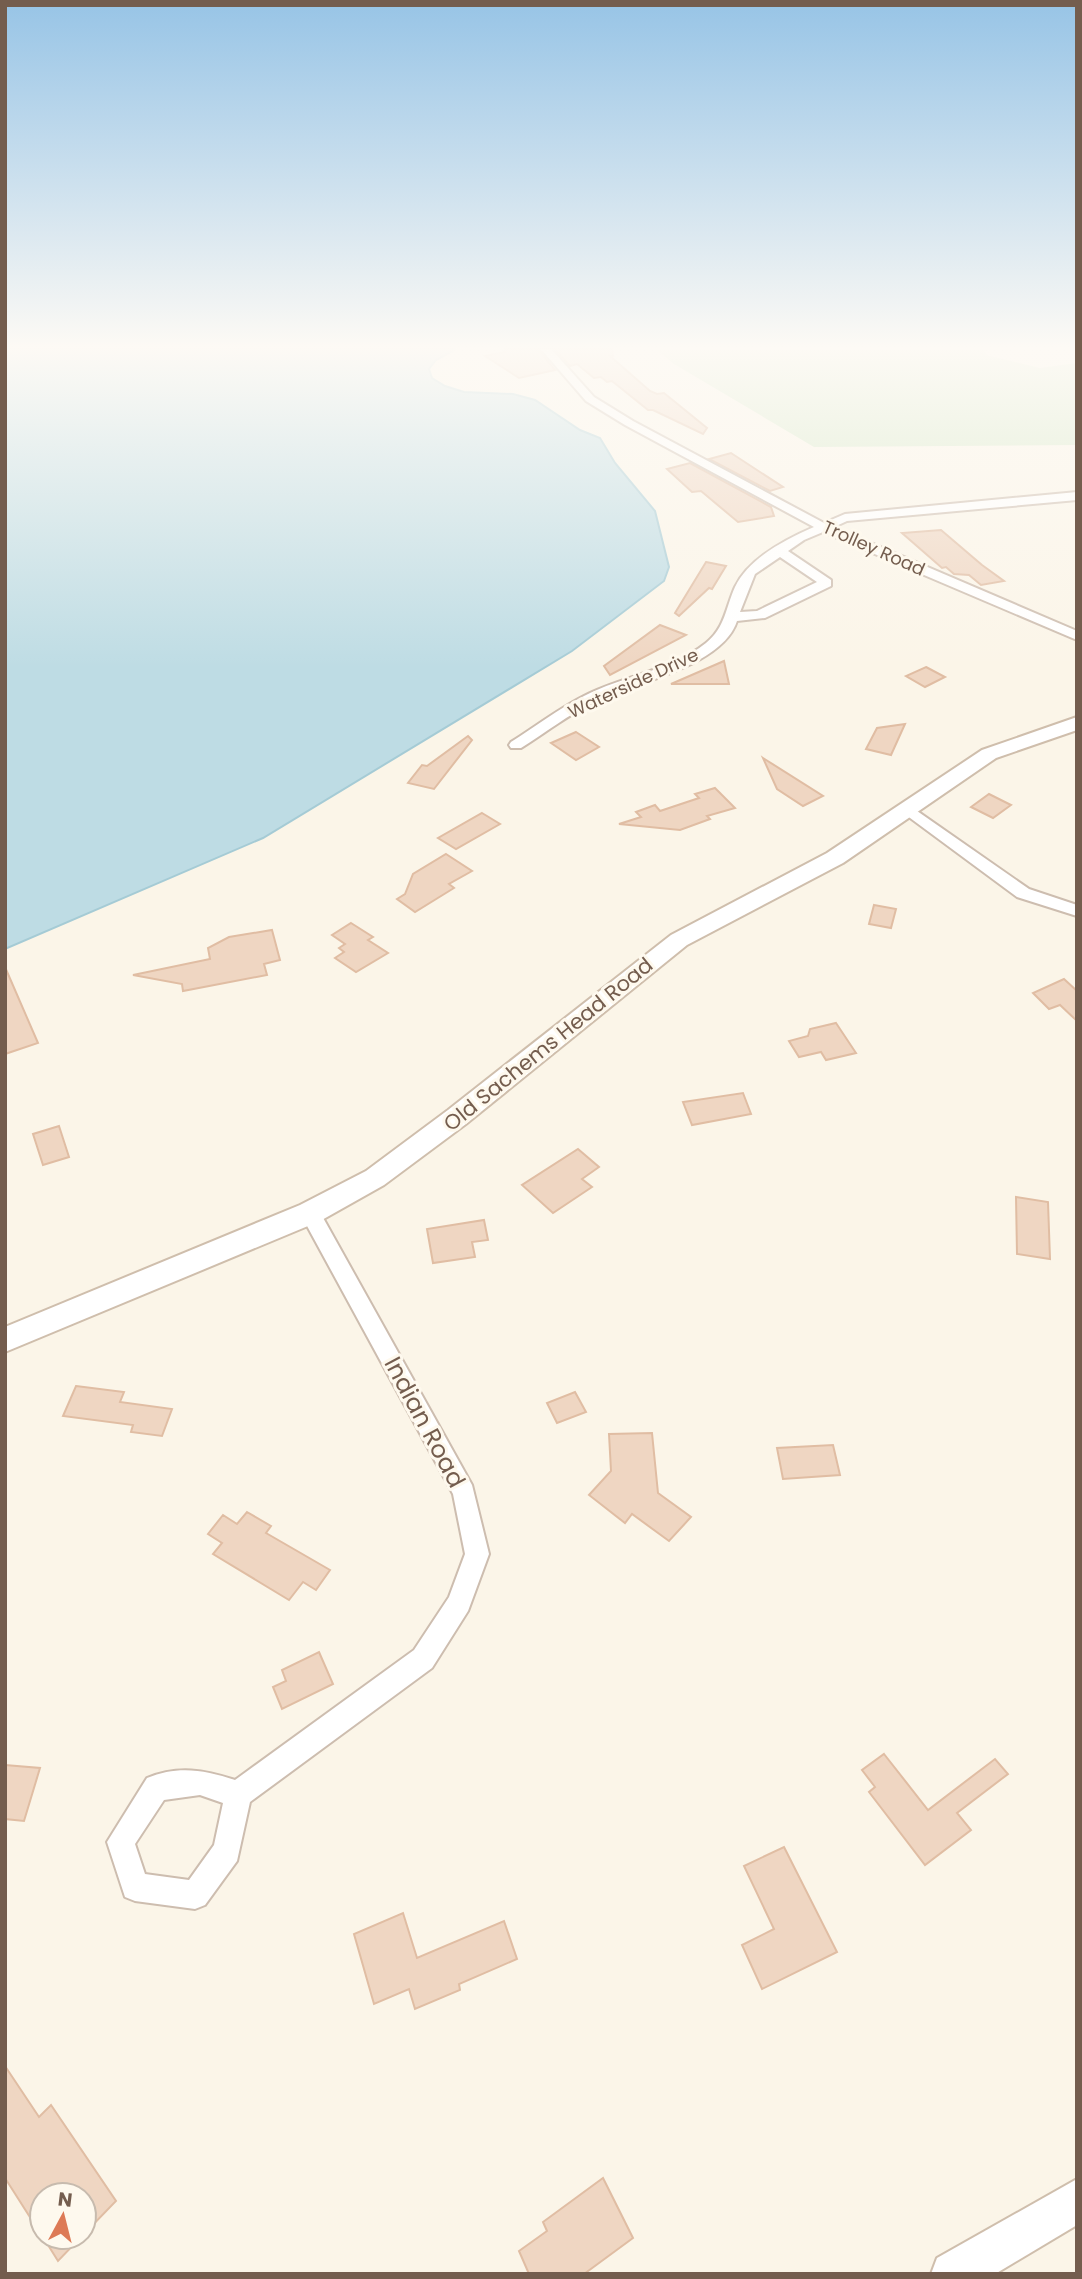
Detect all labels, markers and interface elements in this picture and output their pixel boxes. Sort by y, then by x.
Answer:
street label: Trolley Road [819,514,929,582]
street label: Waterside Drive [564,642,702,724]
street label: Old Sachems Head Road [437,950,659,1138]
street label: Indian Road [377,1351,473,1493]
north arrow [28,2181,98,2251]
text: N [56,2185,74,2214]

